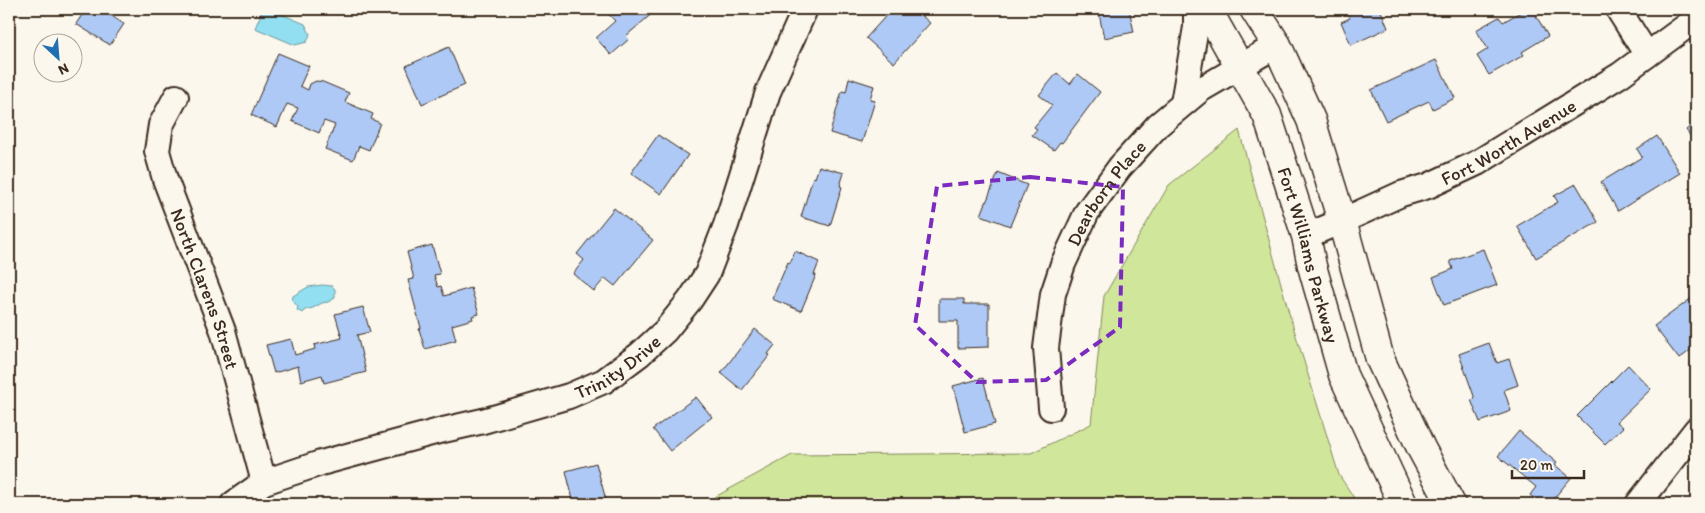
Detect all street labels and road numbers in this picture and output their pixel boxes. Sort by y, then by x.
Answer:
street label: Fort Worth Avenue [1437,93,1580,190]
street label: Dearborn Place [1061,135,1151,249]
street label: Fort Williams Parkway [1273,164,1345,346]
street label: North Clarens Street [166,205,244,372]
street label: Trinity Drive [571,330,665,404]

